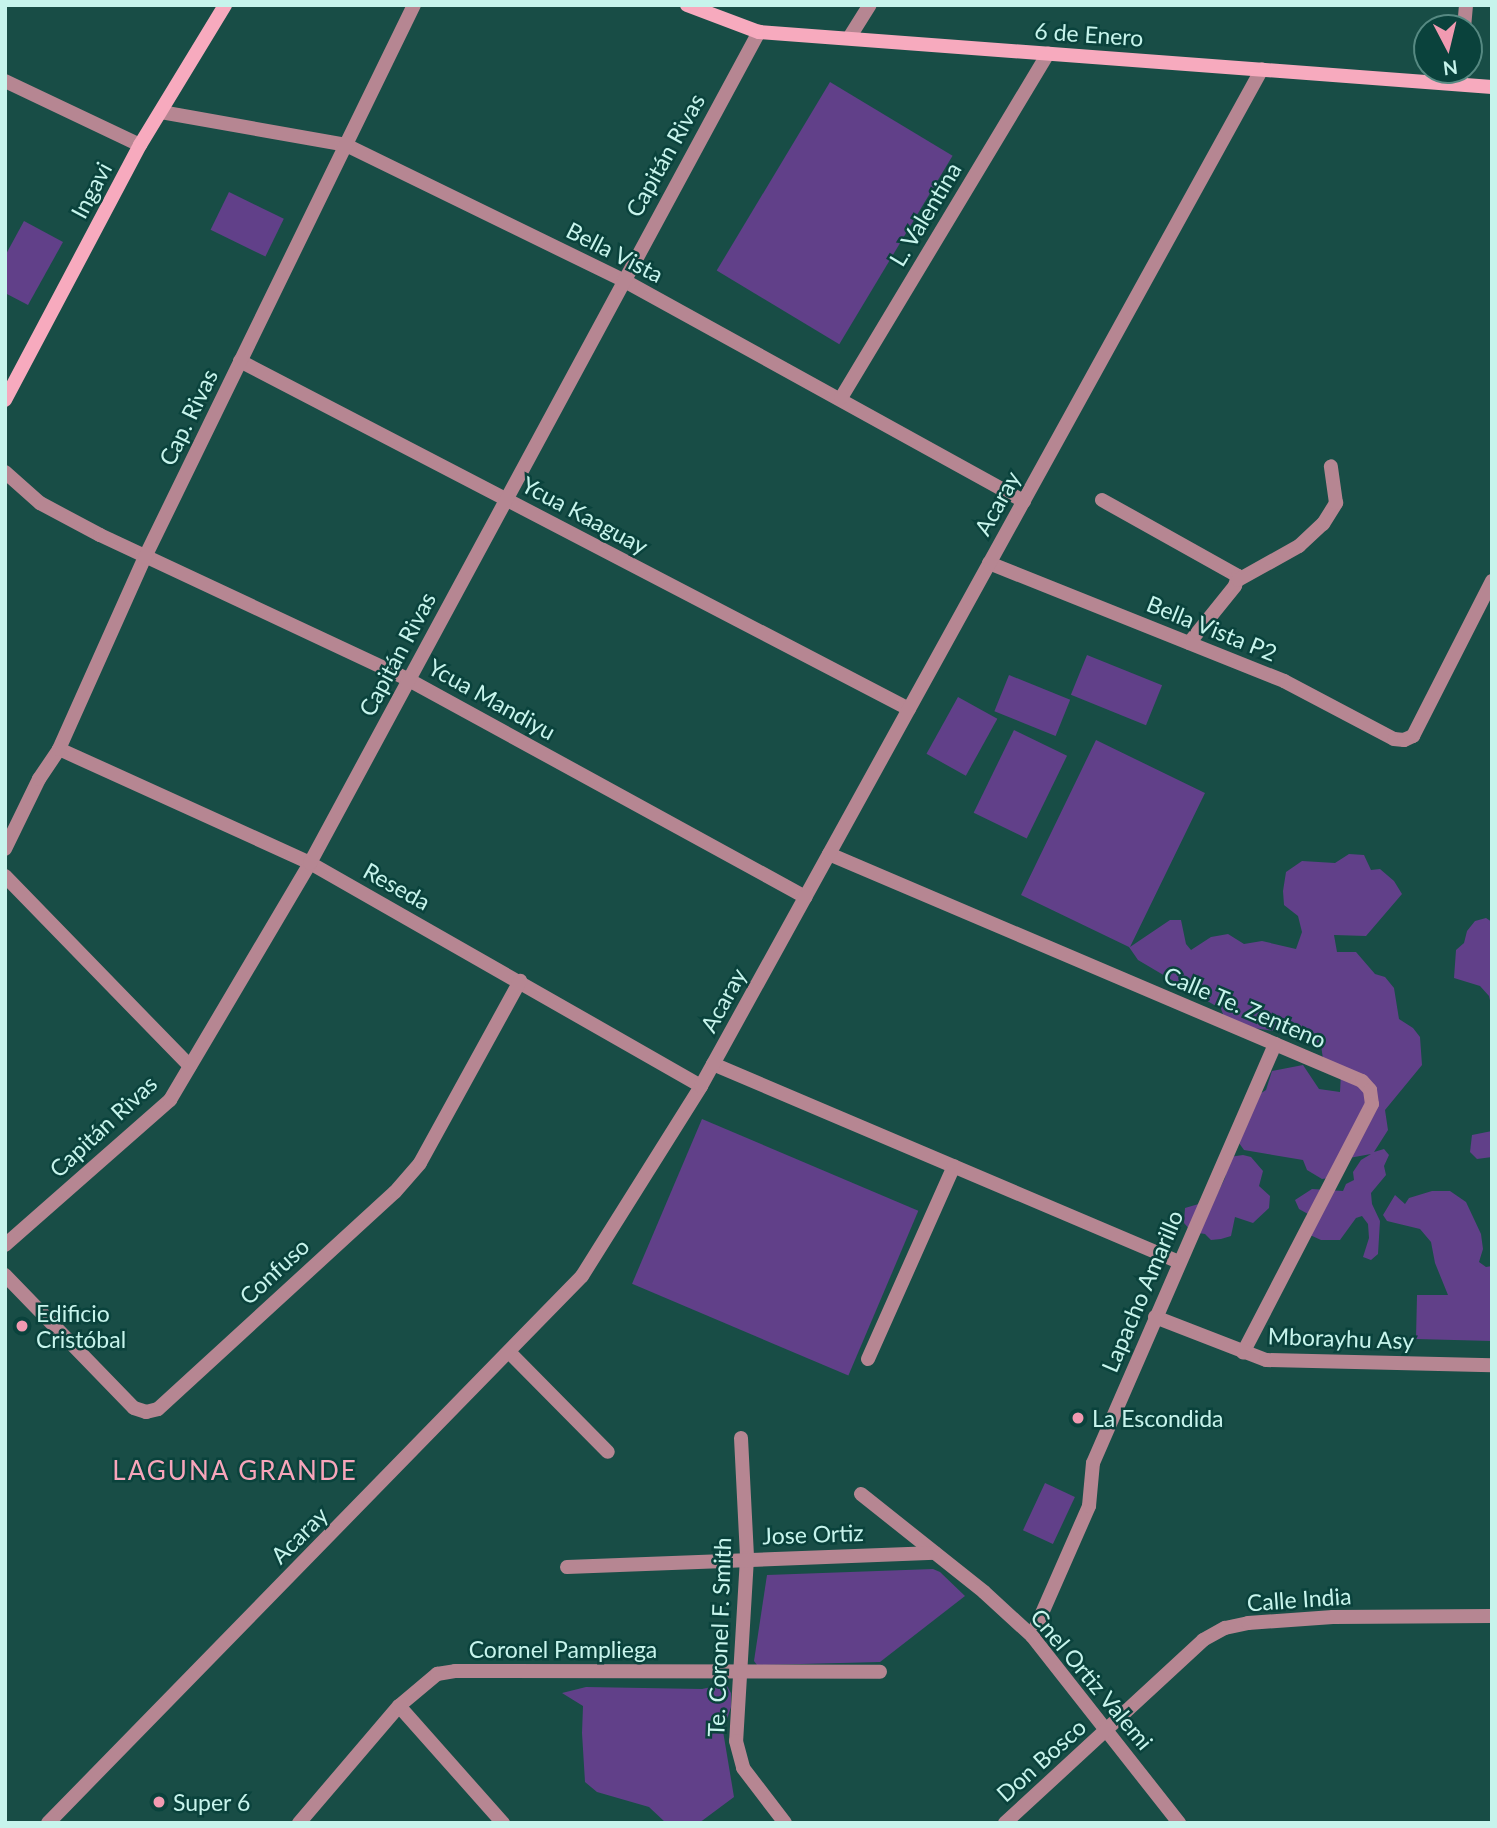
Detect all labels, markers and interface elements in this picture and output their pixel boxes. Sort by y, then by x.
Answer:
north arrow [1413,14,1483,84]
street label: 6 de Enero [1034,16,1144,52]
text: N [1442,56,1459,81]
street label: Capitán Rivas [620,89,710,221]
street label: Ingavi [65,157,117,223]
street label: L. Valentina [883,157,967,271]
street label: Bella Vista [562,216,668,288]
street label: Cap. Rivas [153,364,223,470]
street label: Acaray [968,466,1026,540]
street label: Ycua Kaaguay [517,470,653,560]
street label: Capitán Rivas [353,587,441,721]
street label: Bella Vista P2 [1142,589,1282,667]
street label: Ycua Mandiyu [424,653,560,745]
street label: Reseda [359,856,435,916]
street label: Calle Te. Zenteno [1159,960,1331,1054]
street label: Acaray [694,963,752,1037]
street label: Capitán Rivas [44,1069,162,1183]
street label: Lapacho Amarillo [1095,1206,1189,1376]
street label: Confuso [234,1232,314,1310]
place label: Edificio Cristóbal [36,1299,126,1353]
marker: Edificio Cristóbal [14,1318,30,1334]
street label: Mborayhu Asy [1267,1322,1415,1354]
place label: La Escondida [1092,1404,1224,1432]
marker: La Escondida [1070,1410,1086,1426]
district label: LAGUNA GRANDE [114,1455,356,1487]
street label: Acaray [265,1501,333,1569]
street label: Jose Ortiz [762,1518,864,1550]
street label: Te. Coronel F. Smith [702,1537,736,1737]
street label: Calle India [1246,1582,1352,1616]
street label: Cnel Ortiz Valemi [1025,1603,1159,1755]
street label: Coronel Pampliega [469,1635,657,1663]
street label: Don Bosco [991,1713,1091,1807]
place label: Super 6 [173,1788,251,1816]
marker: Super 6 [151,1794,167,1810]

